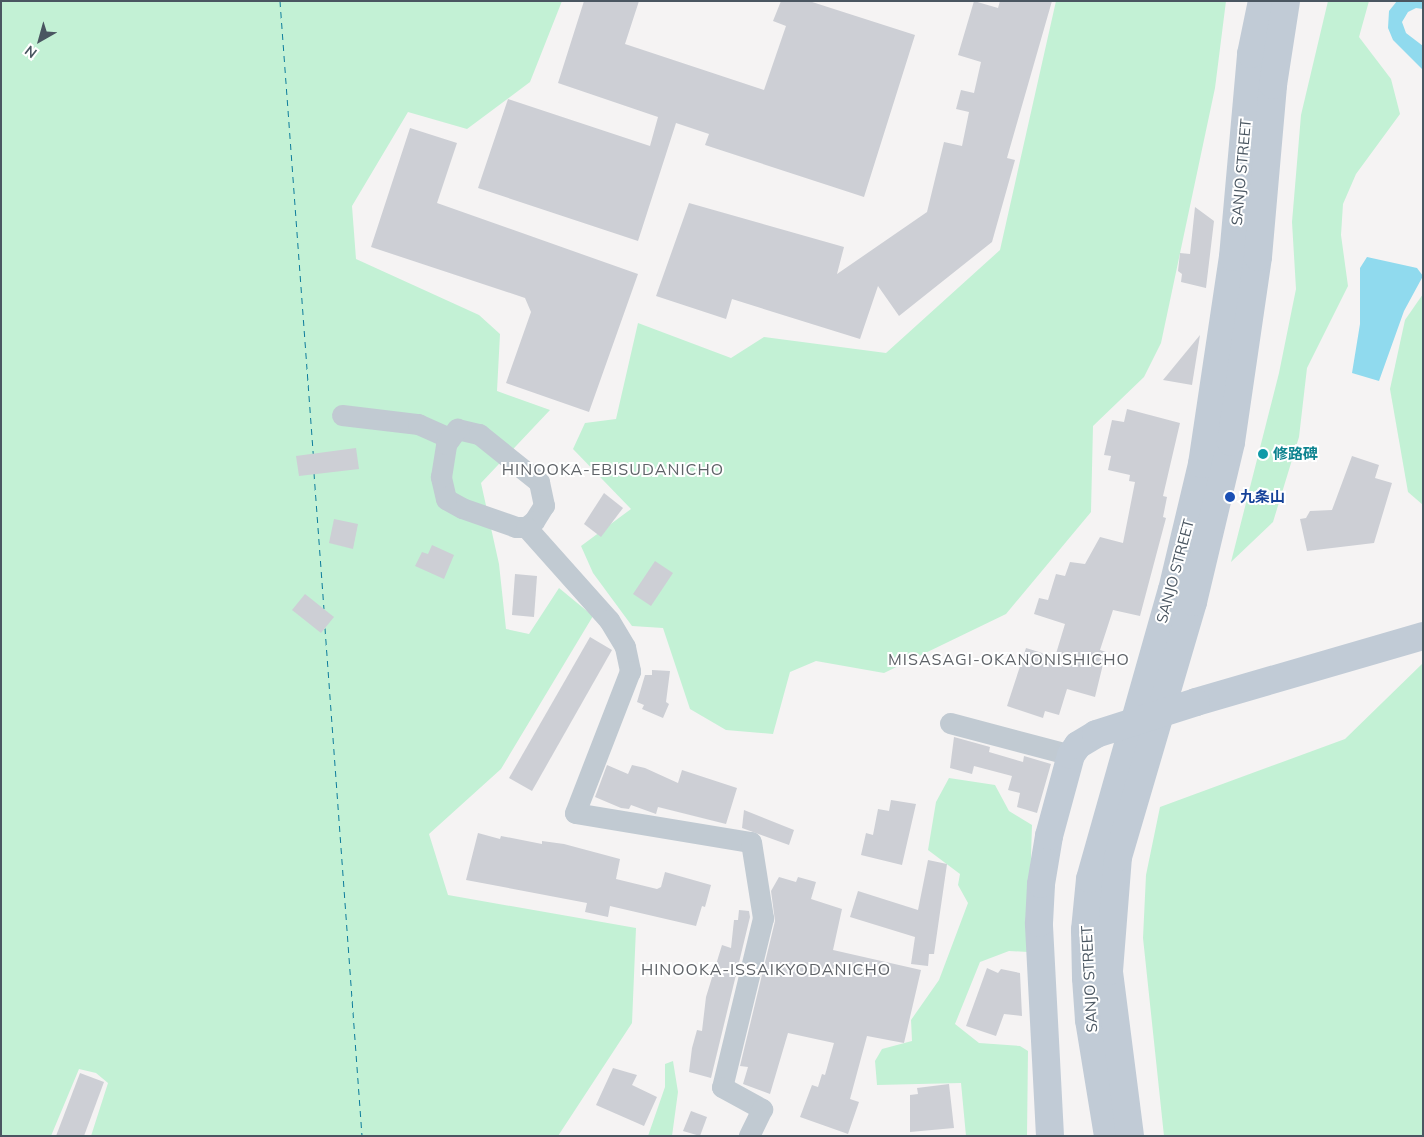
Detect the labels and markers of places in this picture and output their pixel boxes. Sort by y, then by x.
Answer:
place label: 修路碑 [1273,445,1318,463]
marker: 修路碑 [1257,448,1269,460]
place label: 九条山 [1240,488,1285,506]
marker: 九条山 [1224,491,1236,503]

